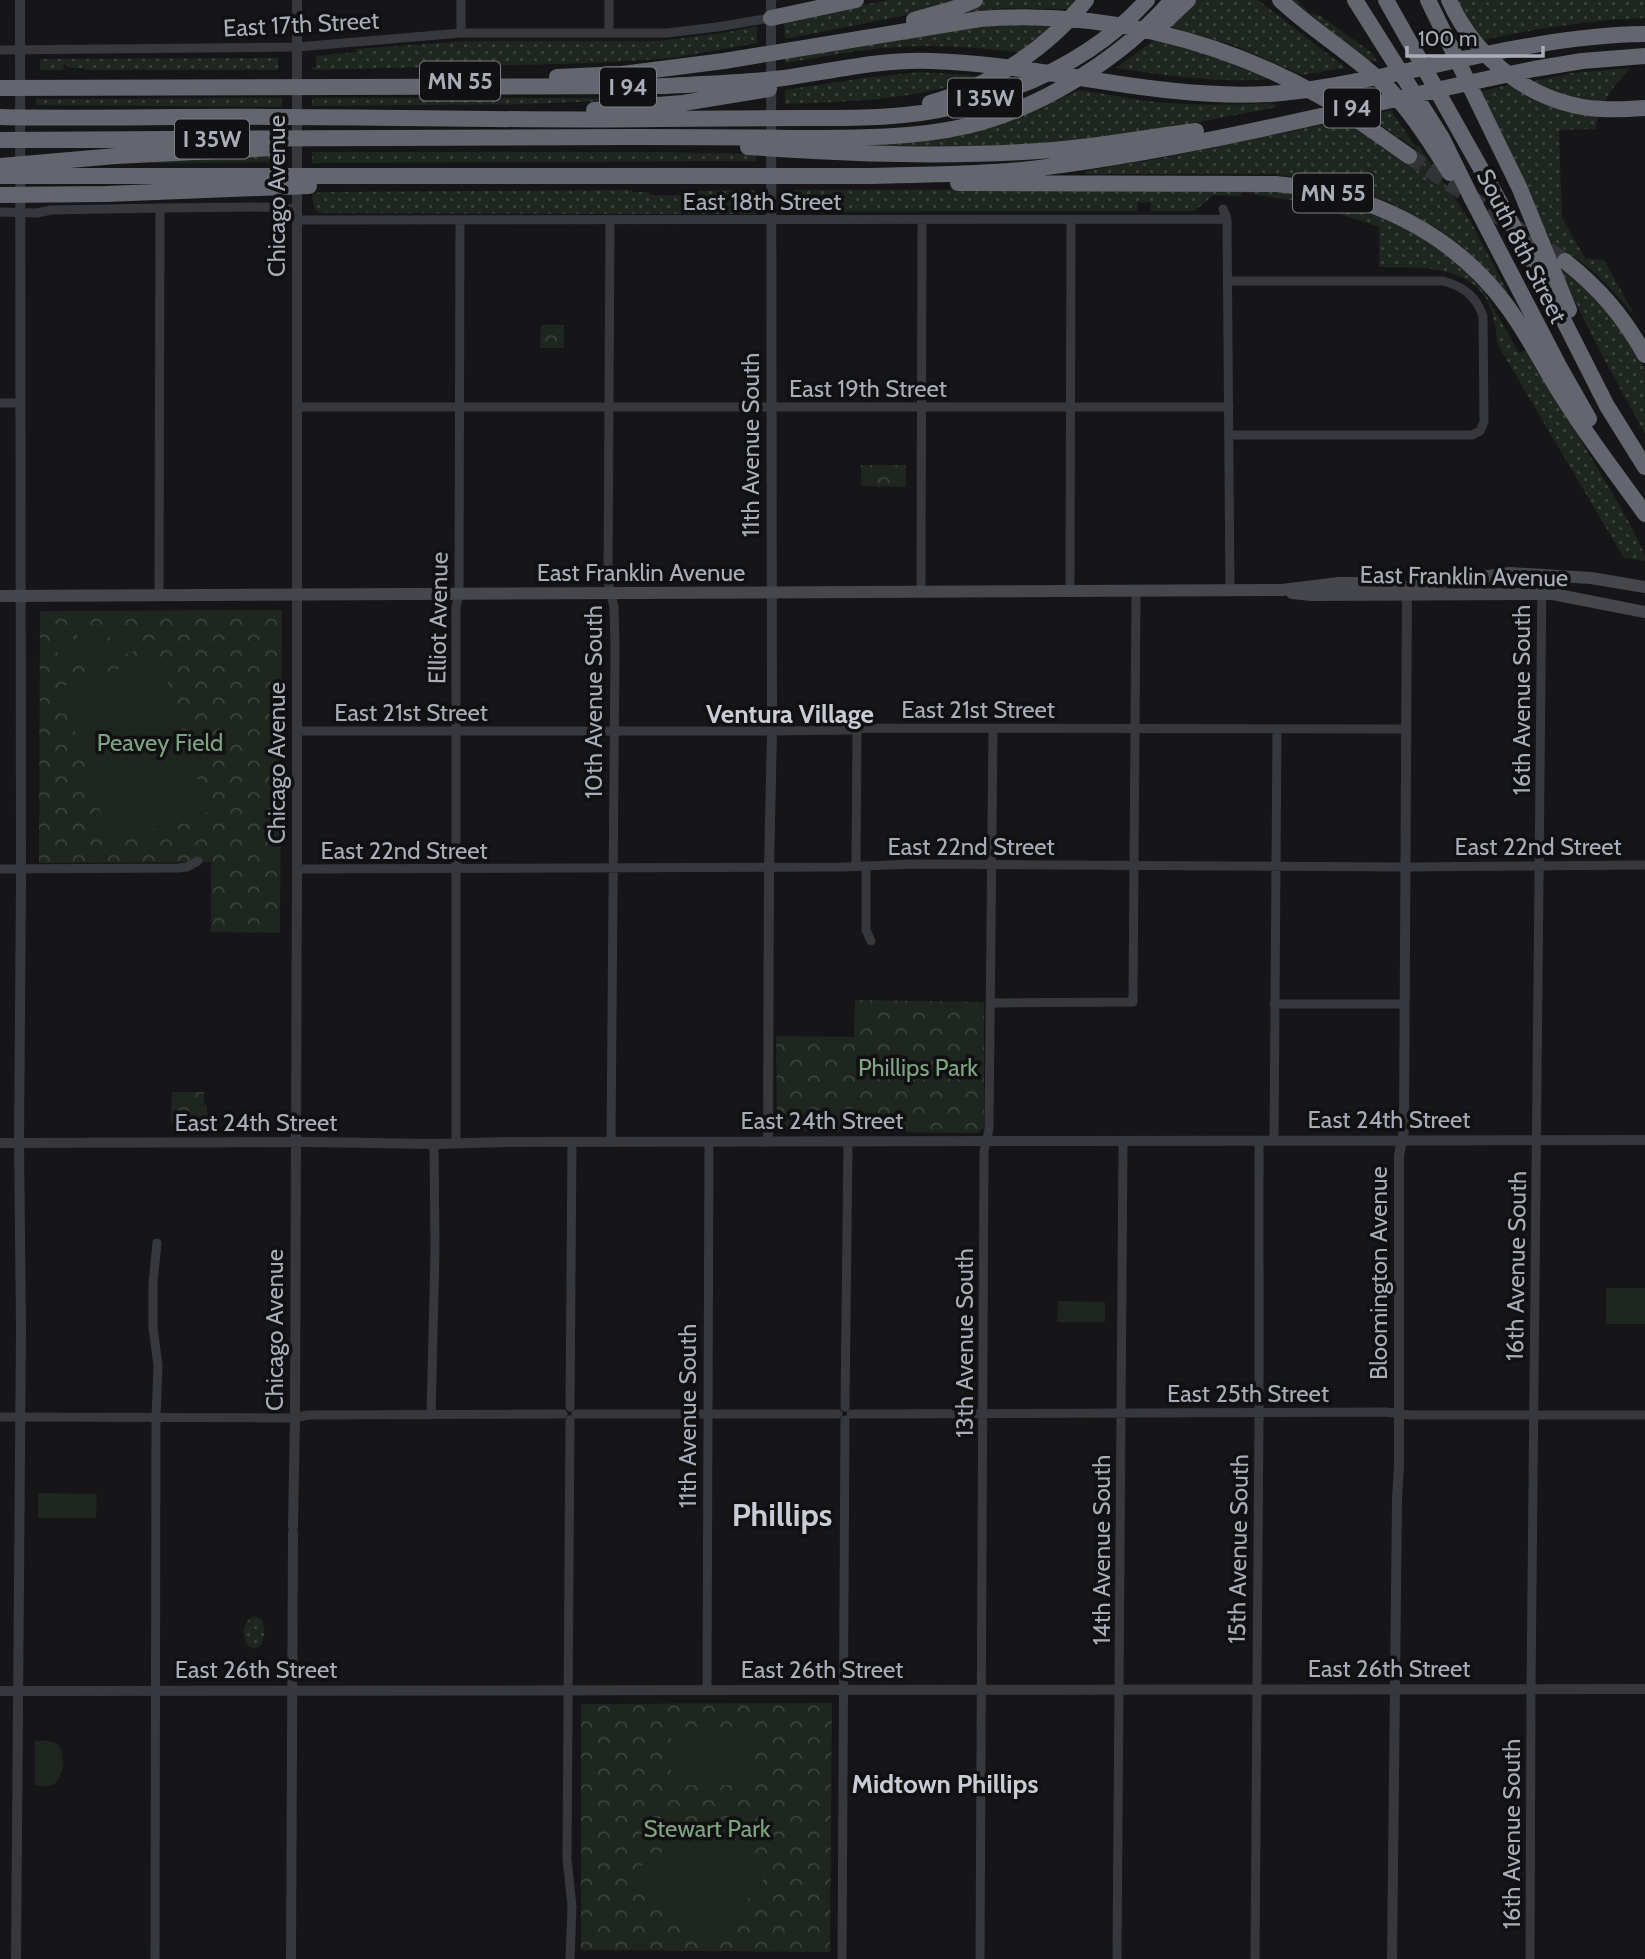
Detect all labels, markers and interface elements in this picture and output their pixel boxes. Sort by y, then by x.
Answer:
street label: East 17th Street [222,5,380,43]
scale bar [1407,14,1544,58]
text: 100 m [1418,26,1477,51]
road number: MN 55 [420,61,500,100]
road number: I 94 [600,68,656,106]
road number: I 35W [948,78,1022,118]
road number: I 94 [1324,88,1380,128]
street label: Chicago Avenue [262,115,291,277]
road number: I 35W [175,120,249,158]
street label: South 8th Street [1471,164,1573,328]
road number: MN 55 [1293,174,1373,212]
street label: East 18th Street [683,187,841,216]
street label: 11th Avenue South [736,353,765,537]
street label: East 19th Street [789,374,947,403]
street label: Elliot Avenue [422,552,454,684]
street label: East Franklin Avenue [537,558,745,587]
street label: East Franklin Avenue [1360,560,1568,592]
street label: 10th Avenue South [579,605,608,799]
street label: 16th Avenue South [1507,605,1536,795]
street label: Chicago Avenue [262,682,291,844]
street label: East 21st Street [901,695,1055,724]
street label: East 21st Street [334,698,488,727]
district label: Ventura Village [706,698,874,730]
park label: Peavey Field [97,728,223,757]
street label: East 22nd Street [887,832,1055,861]
street label: East 22nd Street [1454,832,1622,861]
street label: East 22nd Street [320,836,488,865]
park label: Phillips Park [858,1053,978,1082]
street label: East 24th Street [1308,1105,1470,1134]
street label: East 24th Street [741,1106,903,1135]
street label: East 24th Street [175,1108,337,1137]
street label: Bloomington Avenue [1364,1166,1393,1380]
street label: 16th Avenue South [1500,1171,1532,1361]
street label: 13th Avenue South [950,1248,979,1438]
street label: Chicago Avenue [260,1249,289,1411]
street label: 11th Avenue South [673,1324,702,1508]
street label: East 25th Street [1167,1379,1329,1408]
street label: 15th Avenue South [1222,1454,1254,1644]
street label: 14th Avenue South [1087,1455,1116,1645]
district label: Phillips [732,1495,832,1534]
street label: East 26th Street [1308,1654,1470,1683]
street label: East 26th Street [175,1655,337,1684]
street label: East 26th Street [741,1655,903,1684]
street label: 16th Avenue South [1497,1739,1526,1929]
district label: Midtown Phillips [852,1768,1038,1800]
park label: Stewart Park [643,1814,771,1843]

